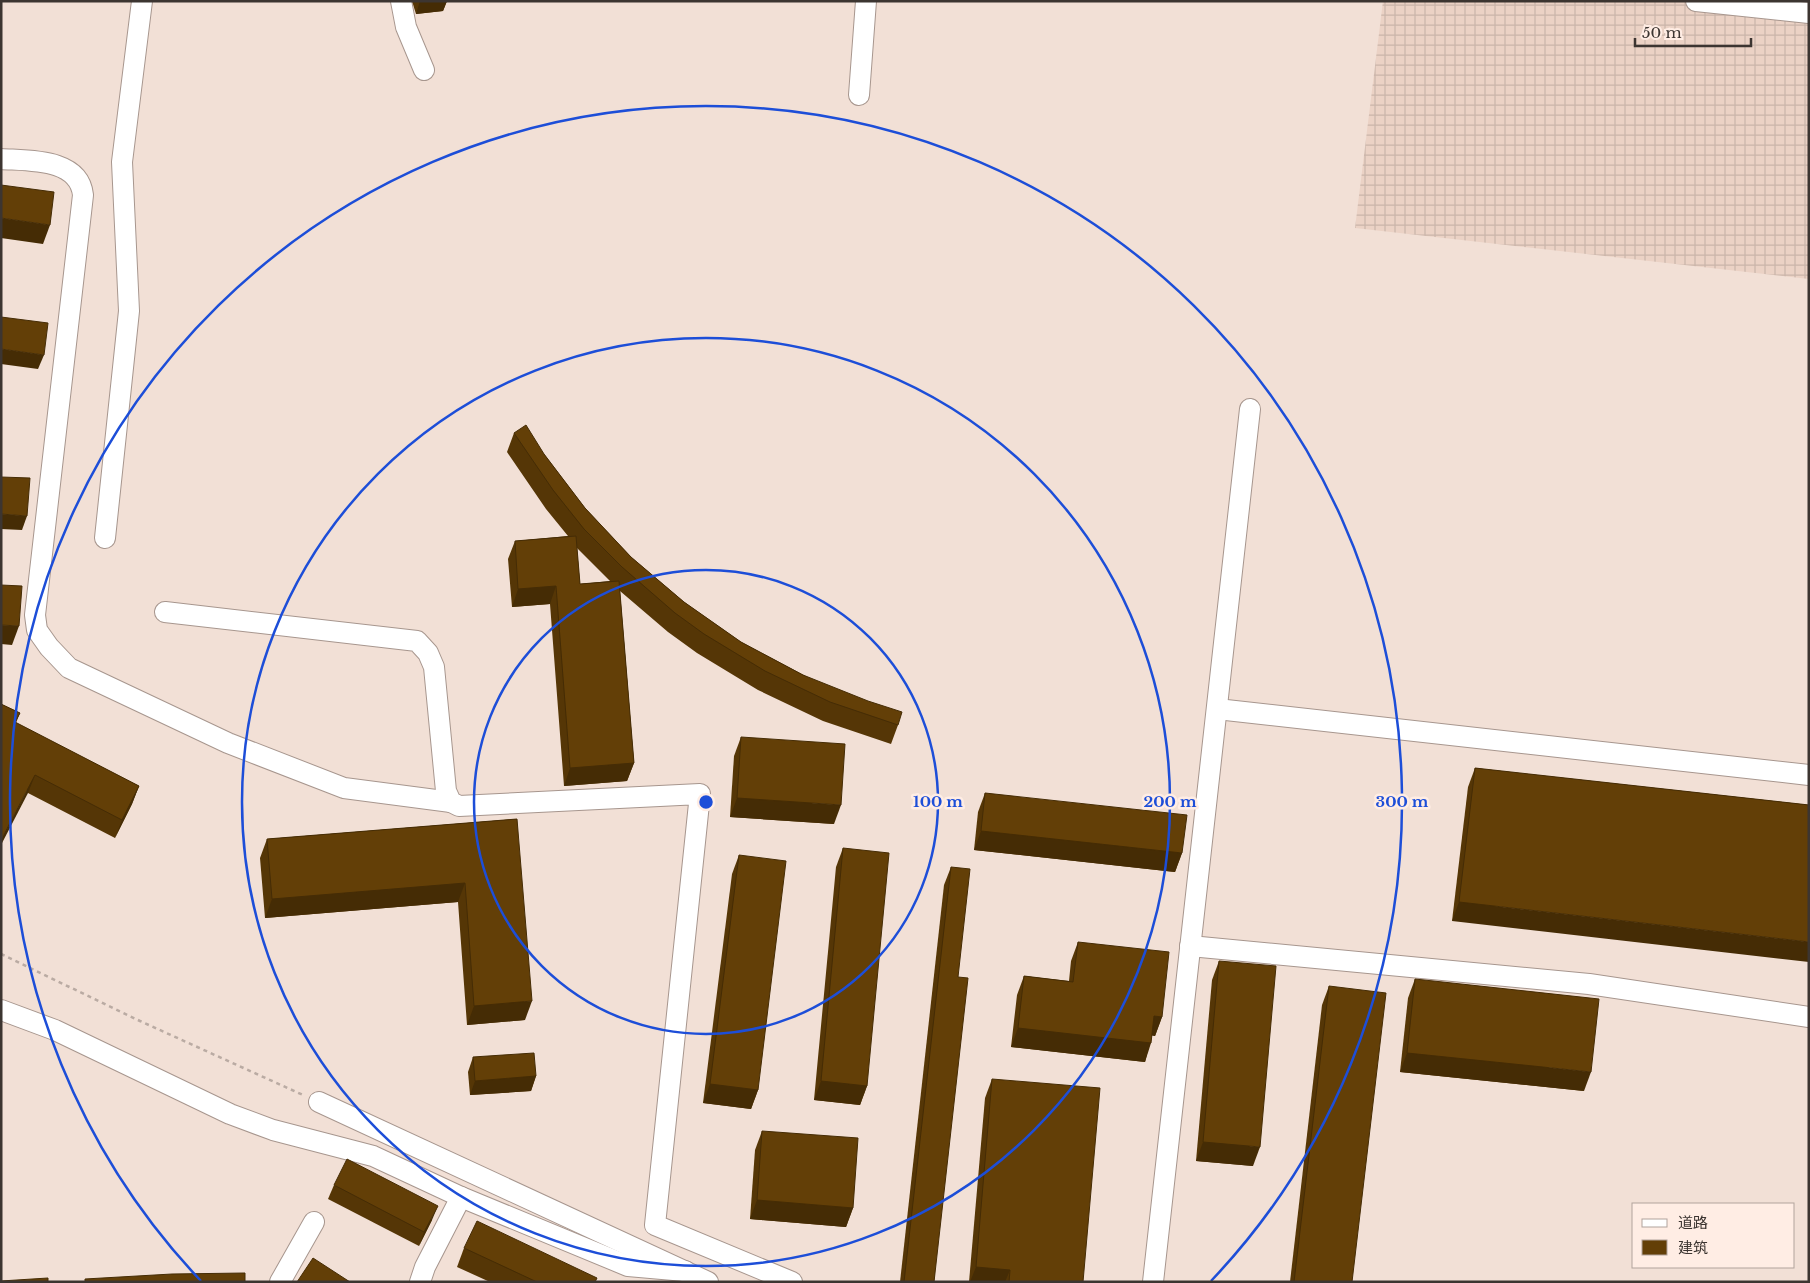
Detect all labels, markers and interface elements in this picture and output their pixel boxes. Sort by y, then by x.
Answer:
scale bar [1635,15,1751,47]
text: 50 m [1642,23,1682,42]
text: 100 m [913,792,963,811]
text: 200 m [1144,792,1197,811]
text: 300 m [1376,792,1429,811]
centre of rings [697,793,715,811]
legend [1632,1203,1795,1268]
text: 道路 [1678,1213,1708,1232]
text: 建筑 [1678,1238,1708,1257]

